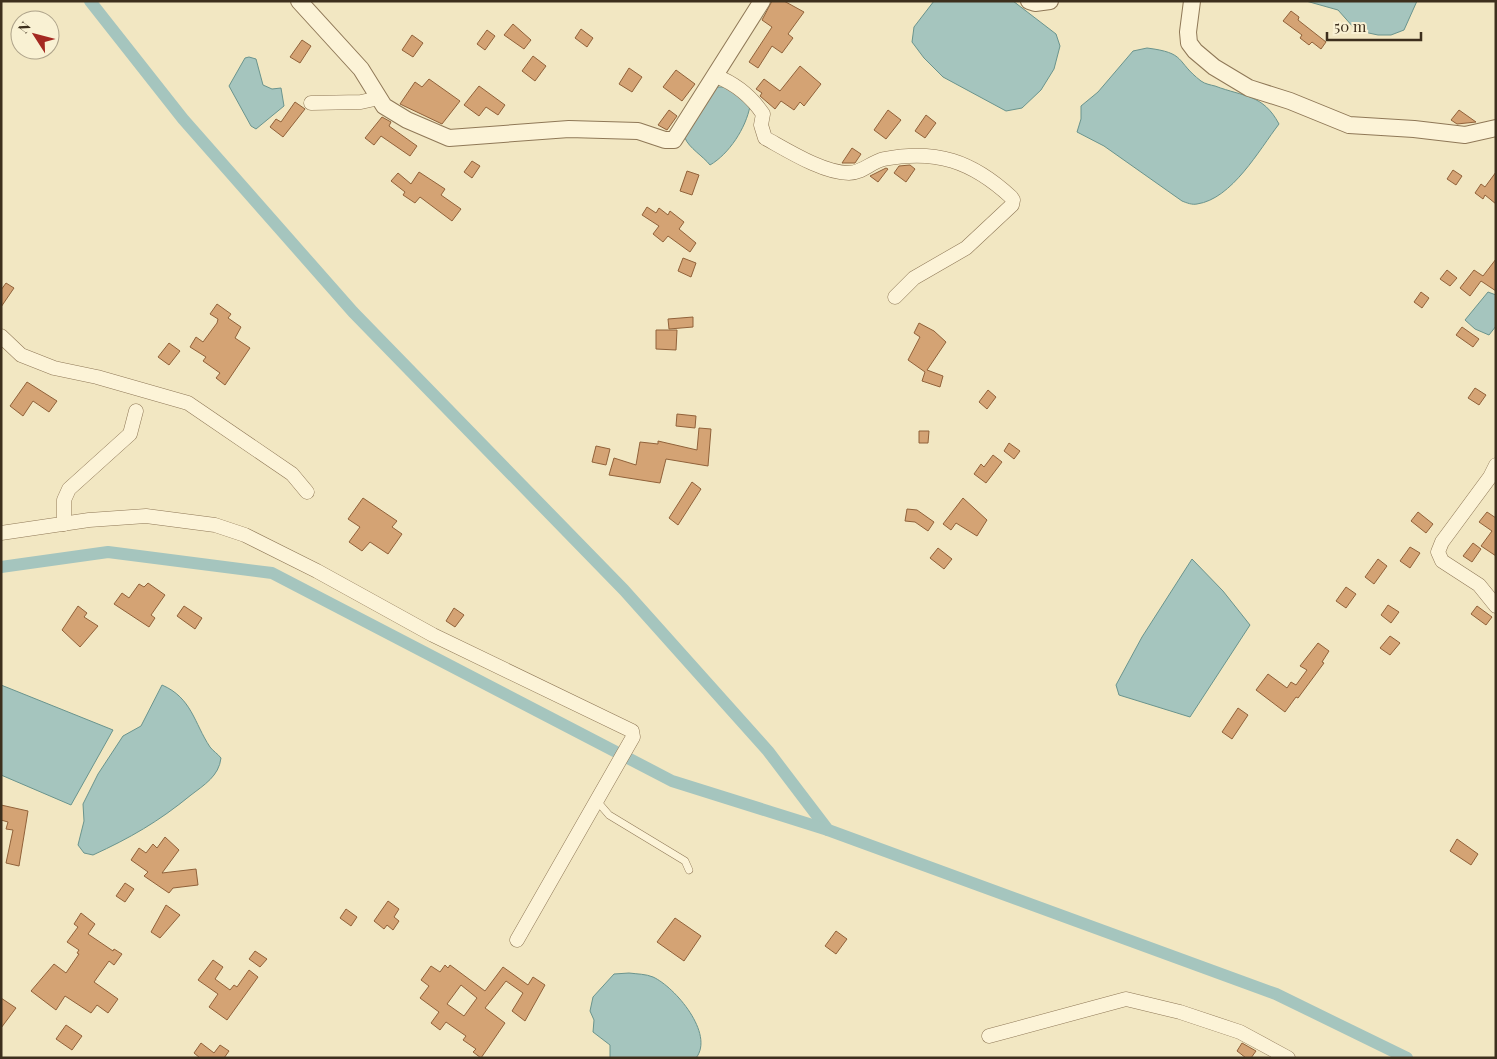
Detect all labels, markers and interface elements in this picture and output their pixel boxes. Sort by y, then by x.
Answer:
north arrow [10,10,60,60]
scale bar [1327,10,1421,42]
text: 50 m [1334,16,1367,36]
text: N [13,17,35,37]

